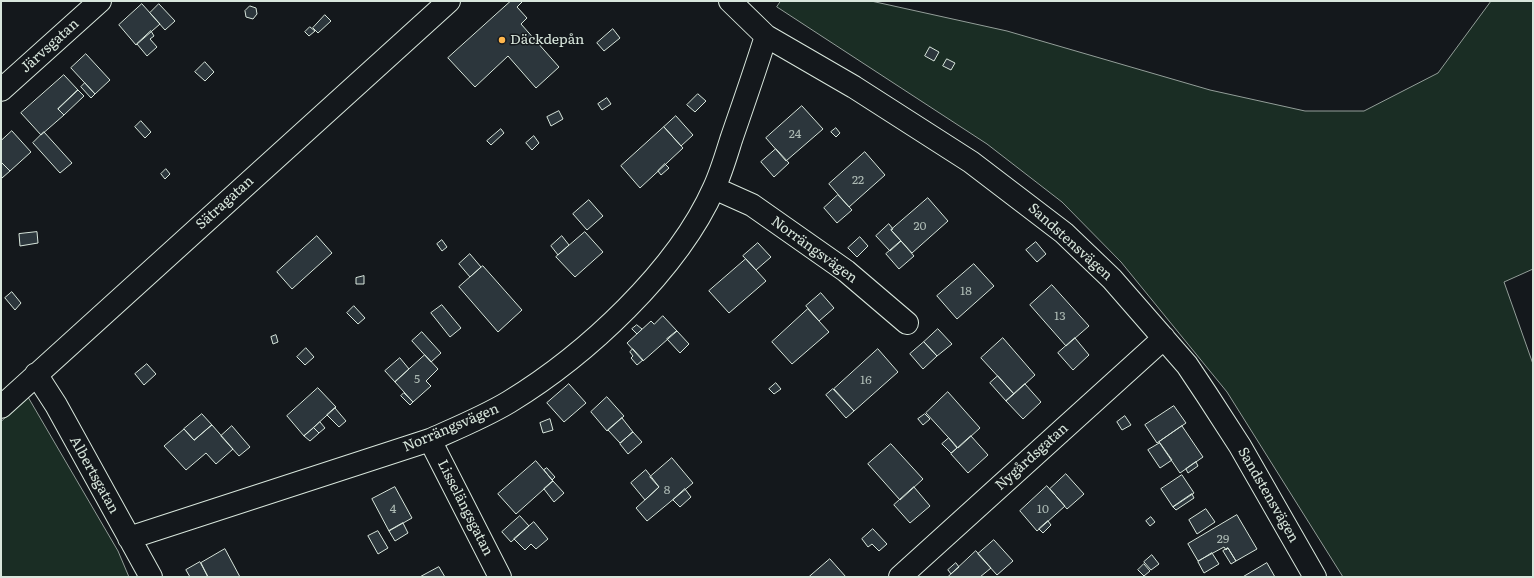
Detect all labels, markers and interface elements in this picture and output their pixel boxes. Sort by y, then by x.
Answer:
street label: Järvsgatan [17,15,83,77]
place label: Däckdepån [510,32,584,48]
marker: Däckdepån [497,35,507,45]
house number: 24 [789,127,801,141]
street label: Sätragatan [193,173,257,233]
house number: 22 [852,173,864,187]
street label: Sandstensvägen [1025,200,1115,284]
street label: Norrängsvägen [768,213,860,287]
house number: 20 [913,219,927,233]
house number: 18 [960,284,972,298]
house number: 13 [1054,309,1066,323]
house number: 5 [414,372,420,386]
house number: 16 [860,373,872,387]
street label: Norrängsvägen [401,400,501,456]
street label: Nygårdsgatan [992,420,1072,494]
street label: Albertsgatan [66,433,122,517]
street label: Sandstensvägen [1234,444,1302,546]
street label: Lisselängsgatan [434,457,496,559]
house number: 8 [664,483,670,497]
house number: 4 [390,502,396,516]
house number: 10 [1037,502,1049,516]
house number: 29 [1217,532,1229,546]

